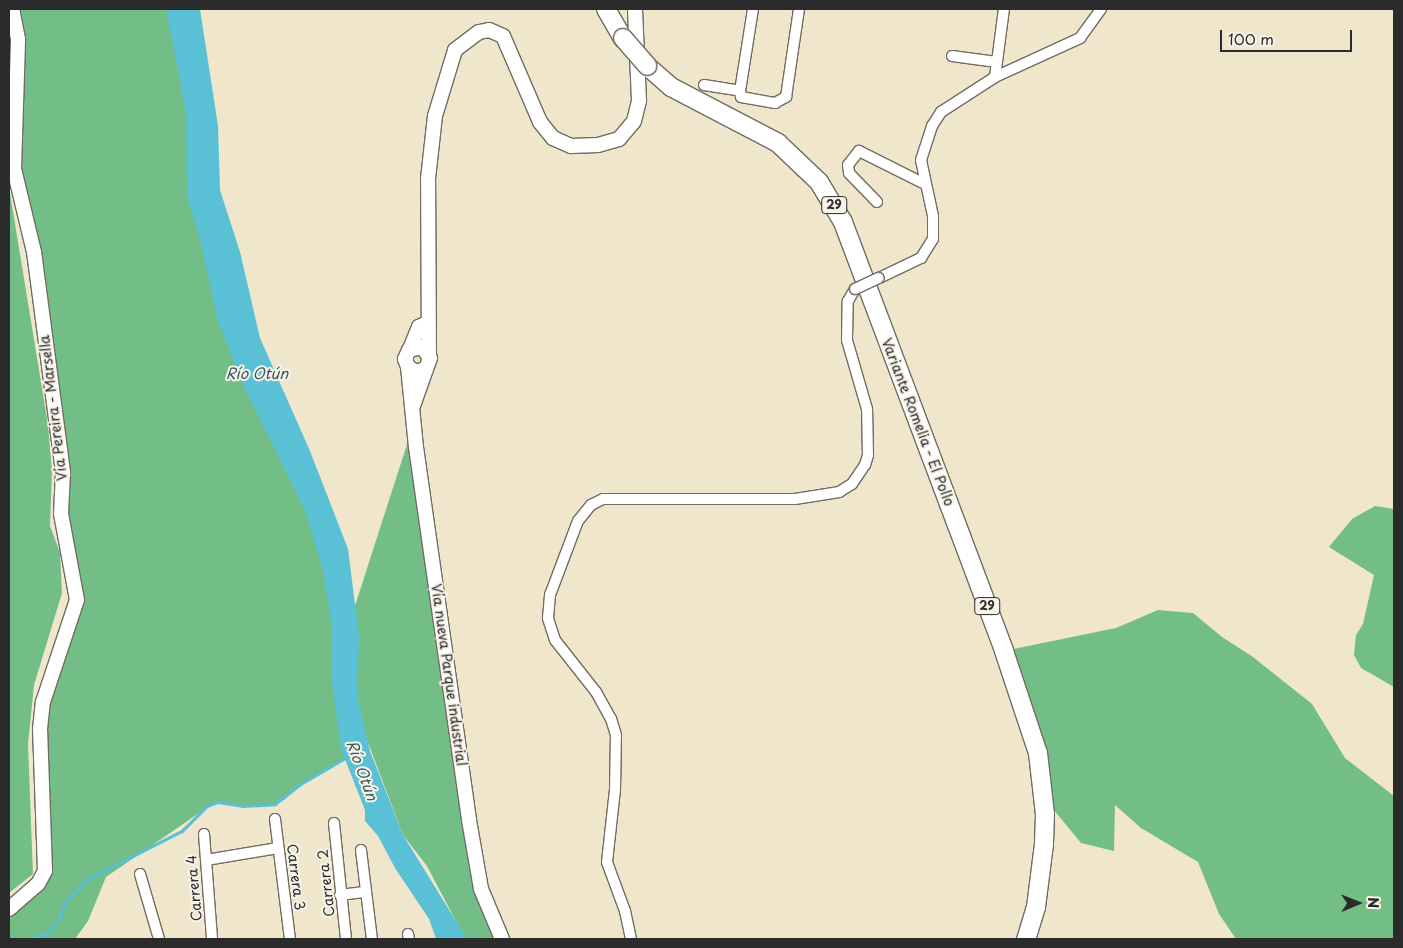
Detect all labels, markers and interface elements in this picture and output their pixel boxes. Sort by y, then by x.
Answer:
scale bar [1223,20,1356,52]
text: 100 m [1228,27,1274,50]
road number: 29 [820,196,848,214]
street label: Vía Pereira - Marsella [36,334,70,482]
street label: Variante Romelia - El Pollo [878,335,958,509]
water label: Río Otún [225,364,289,382]
street label: Vía nueva Parque industrial [428,582,470,768]
road number: 29 [973,596,1001,616]
water label: Río Otún [344,737,382,803]
street label: Carrera 3 [284,843,308,911]
street label: Carrera 2 [314,848,338,918]
street label: Carrera 4 [183,854,205,922]
north arrow [1333,878,1383,928]
text: N [1363,897,1384,908]

